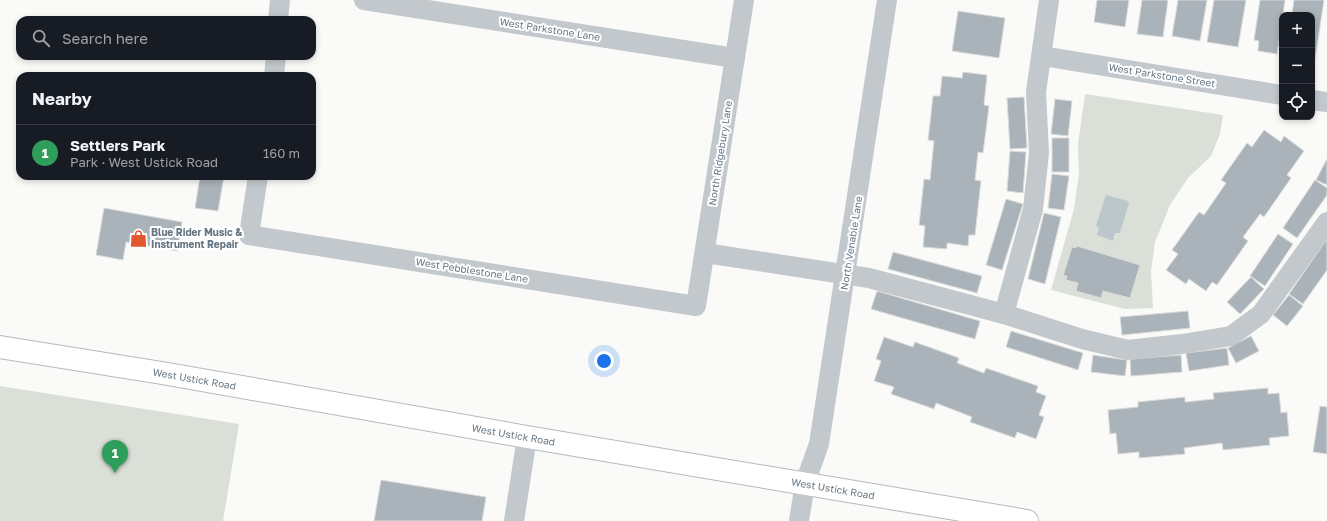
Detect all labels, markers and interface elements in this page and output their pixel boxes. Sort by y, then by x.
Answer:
map controls [1279,12,1315,120]
button: + [1279,12,1315,48]
street label: West Parkstone Lane [499,15,601,43]
search box [16,16,316,60]
icon: search [30,27,52,49]
text: Search here [62,29,148,47]
button: − [1279,48,1315,84]
street label: West Parkstone Street [1108,61,1216,89]
button: locate [1279,84,1315,120]
text: Nearby [32,88,92,109]
street label: North Ridgebury Lane [706,100,734,206]
text: Settlers Park [70,136,166,154]
text: 1 [42,145,48,161]
text: 160 m [263,145,300,161]
text: Park · West Ustick Road [70,154,218,170]
street label: North Venable Lane [838,195,864,291]
place label: Blue Rider Music & Instrument Repair [151,226,243,250]
shop icon: Blue Rider Music & Instrument Repair [128,228,148,248]
street label: West Pebblestone Lane [415,255,529,285]
your location [594,351,614,371]
street label: West Ustick Road [152,366,237,392]
street label: West Ustick Road [471,421,556,448]
pin: 1 [102,440,128,473]
street label: West Ustick Road [791,476,876,501]

